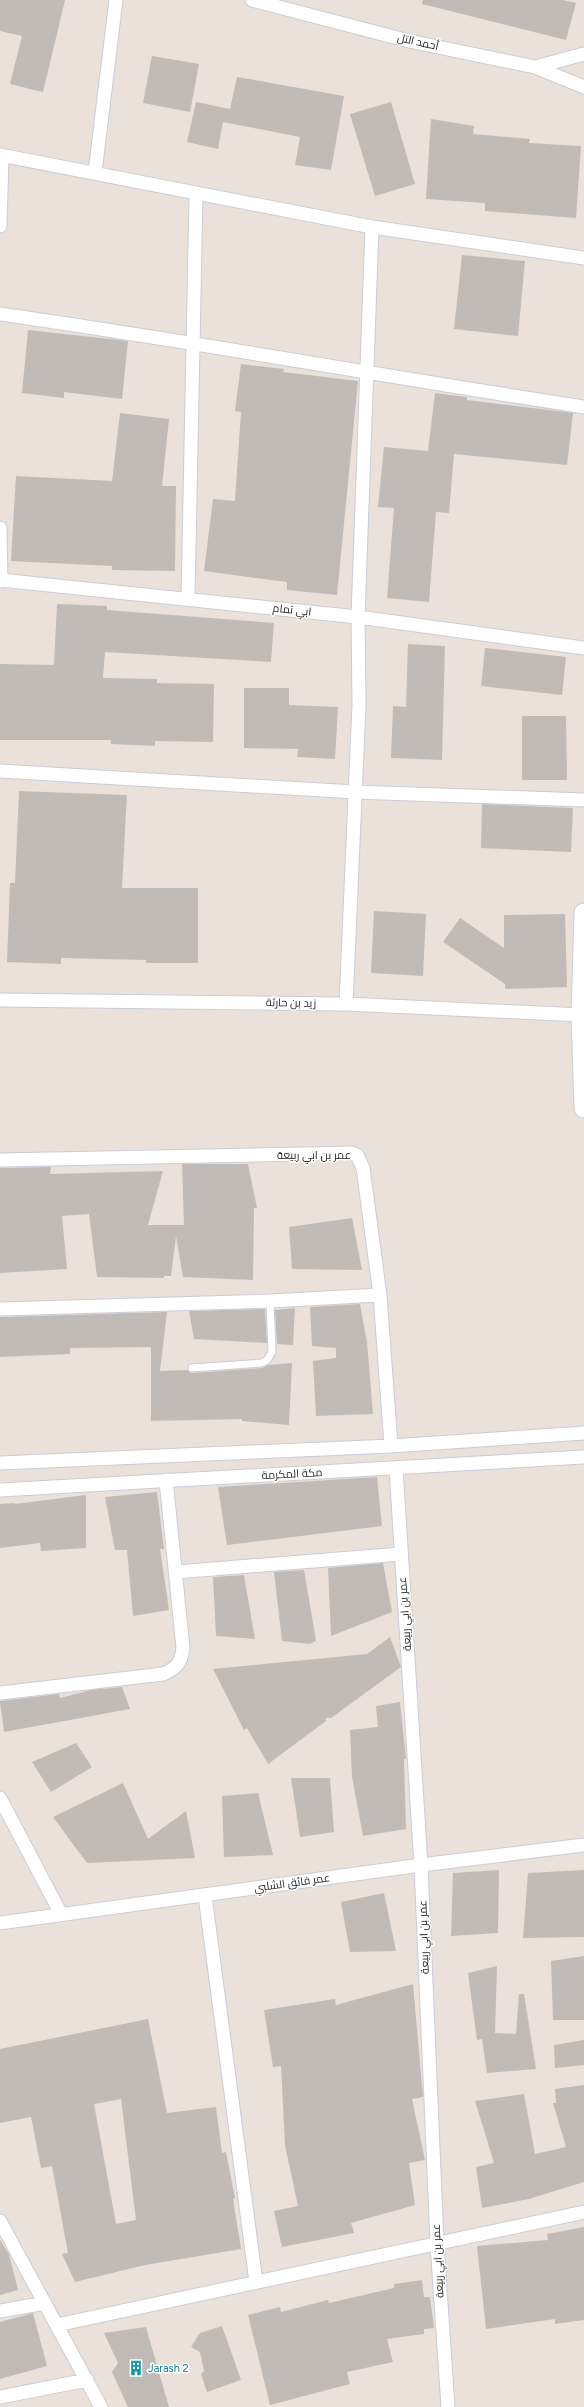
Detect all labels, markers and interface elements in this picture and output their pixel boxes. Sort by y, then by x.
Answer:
street label: أحمد التل [396,30,440,53]
street label: ابي تمام [272,602,312,620]
street label: زيد بن حارثة [266,996,316,1010]
street label: عمر بن ابي ربيعة [277,1149,351,1164]
street label: مكة المكرمة [261,1466,323,1482]
street label: عمر بن ابي ربيعة [396,1576,416,1651]
street label: عمر فائق الشلبي [253,1871,331,1897]
street label: عمر بن ابي ربيعة [416,1900,434,1974]
street label: عمر بن ابي ربيعة [430,2224,448,2298]
building icon: Jarash 2 [127,2359,145,2377]
place label: Jarash 2 [148,2362,189,2375]

